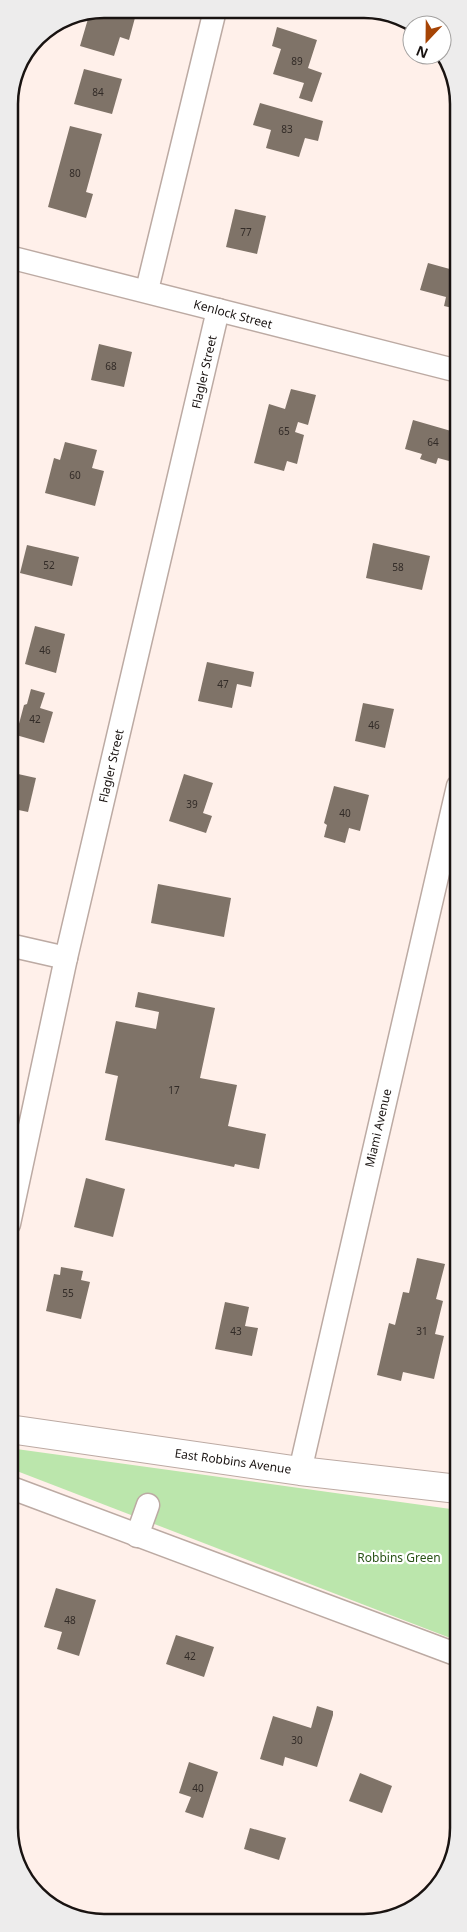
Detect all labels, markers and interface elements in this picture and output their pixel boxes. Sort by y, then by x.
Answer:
north arrow [402,15,452,65]
text: N [413,42,431,63]
house number: 89 [291,54,303,68]
house number: 84 [92,85,104,99]
house number: 83 [281,122,293,136]
house number: 80 [69,166,81,180]
house number: 77 [240,225,252,239]
street label: Kenlock Street [192,295,275,333]
street label: Flagler Street [187,333,221,410]
house number: 68 [105,359,117,373]
house number: 65 [278,424,290,438]
house number: 64 [427,435,439,449]
house number: 60 [69,468,81,482]
house number: 52 [43,558,55,572]
house number: 58 [392,560,404,574]
house number: 46 [39,643,51,657]
house number: 47 [217,677,229,691]
house number: 42 [29,712,41,726]
house number: 46 [368,718,380,732]
street label: Flagler Street [94,727,128,804]
house number: 39 [186,797,198,811]
house number: 40 [339,806,351,820]
house number: 17 [168,1083,180,1097]
street label: Miami Avenue [361,1087,395,1169]
house number: 55 [62,1286,74,1300]
house number: 43 [230,1324,242,1338]
house number: 31 [416,1324,428,1338]
street label: East Robbins Avenue [174,1444,293,1478]
park label: Robbins Green [357,1549,441,1566]
house number: 48 [64,1613,76,1627]
house number: 42 [184,1649,196,1663]
house number: 30 [291,1733,303,1747]
house number: 40 [192,1781,204,1795]

